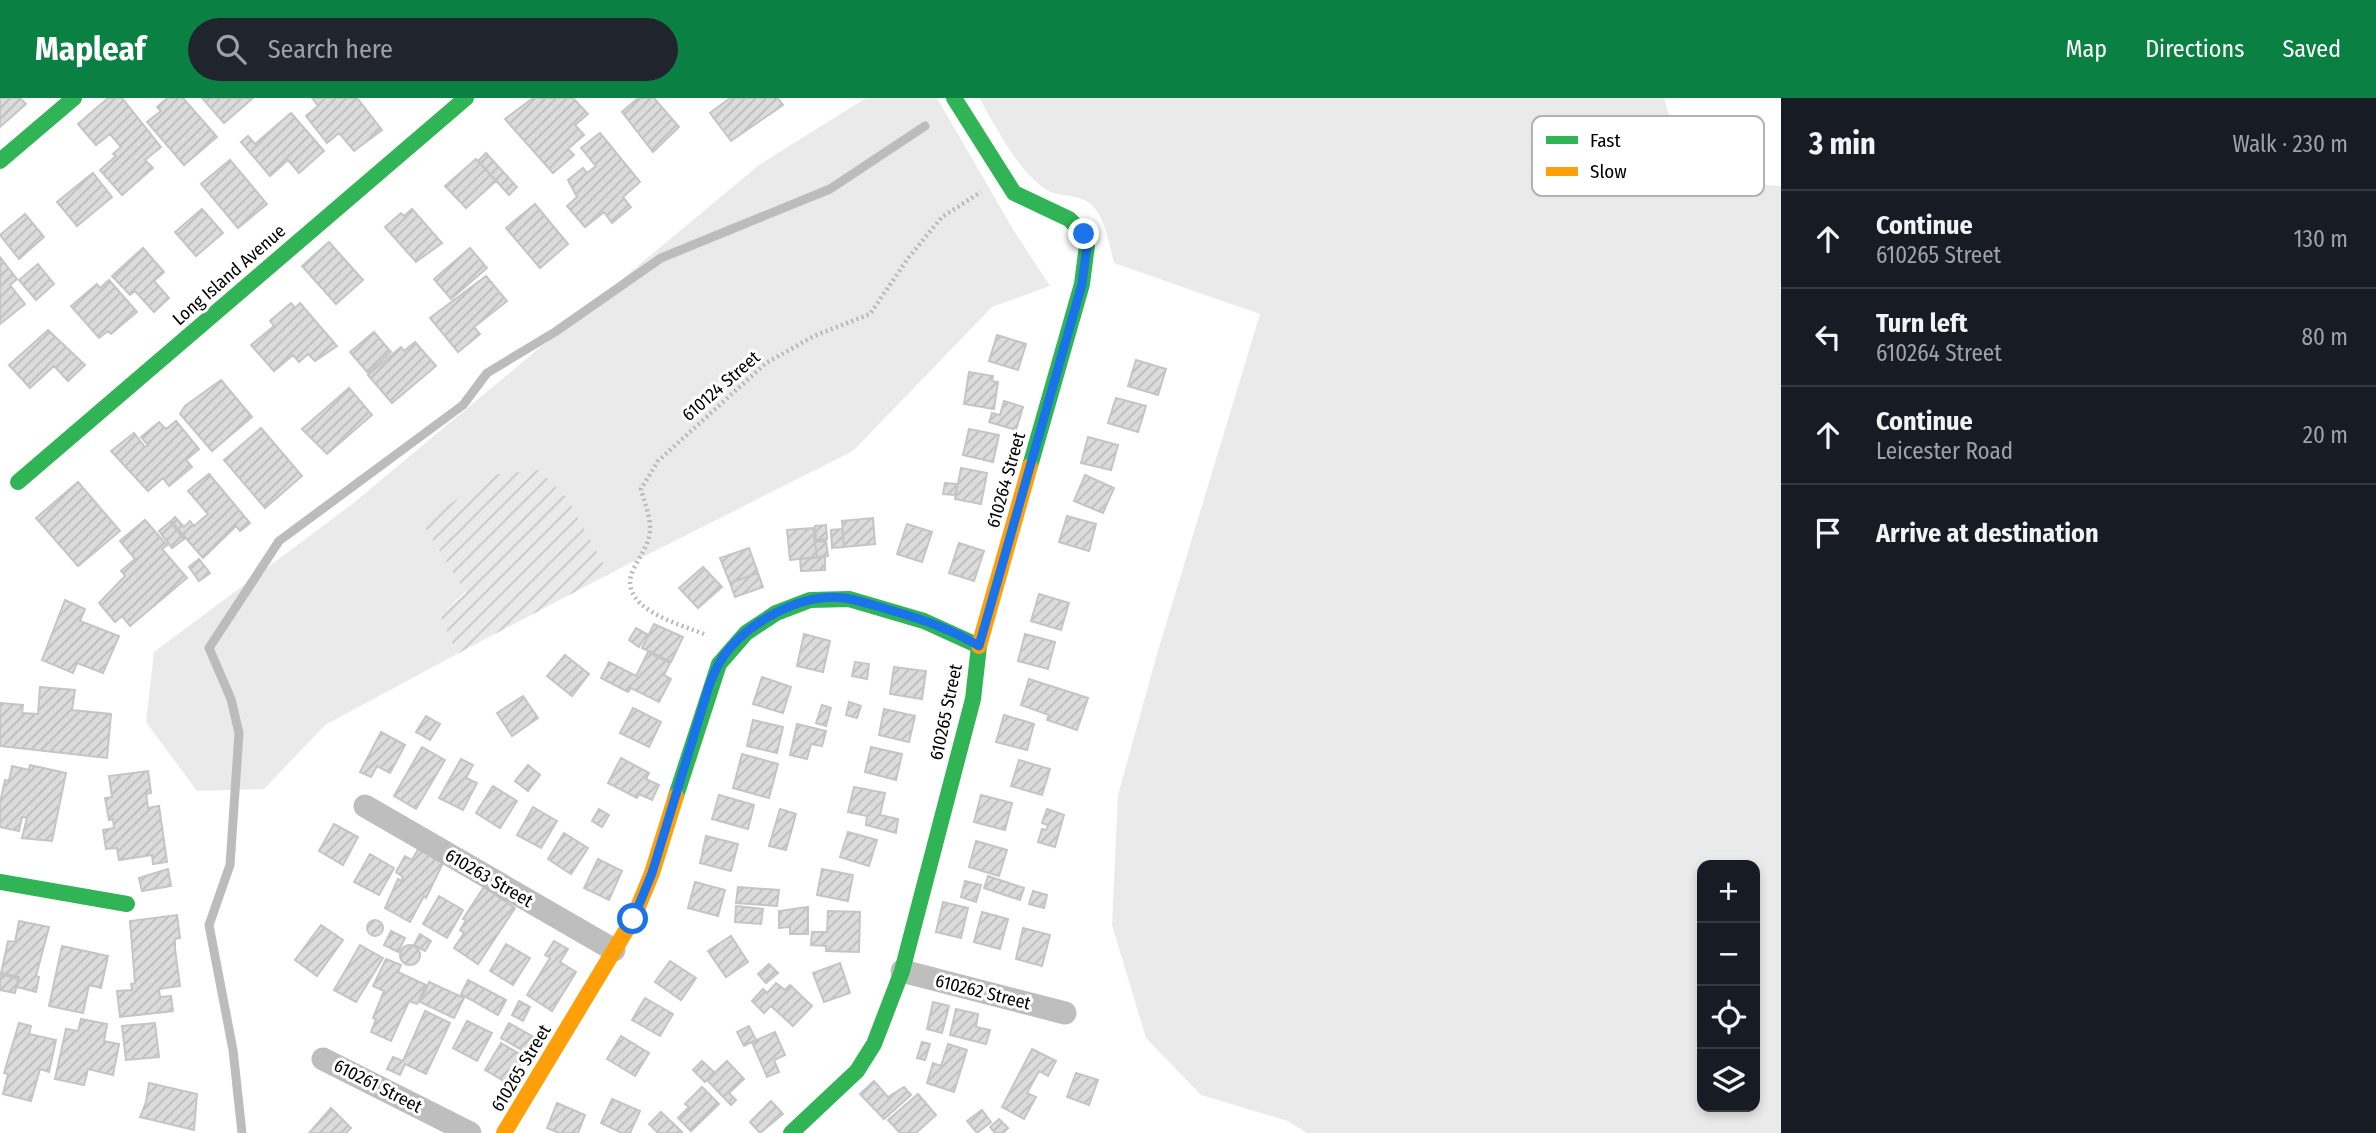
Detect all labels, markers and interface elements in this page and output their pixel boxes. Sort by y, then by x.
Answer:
search box [188,18,678,81]
text: Mapleaf [35,29,146,69]
icon: search [212,30,250,68]
text: Search here [268,34,393,65]
text: Map [2066,35,2107,63]
text: Directions [2145,35,2244,63]
text: Saved [2282,35,2341,63]
legend [1532,116,1764,196]
text: 3 min [1809,126,1876,162]
text: Fast [1590,129,1621,152]
text: Walk · 230 m [2232,130,2348,158]
text: Slow [1590,160,1627,183]
text: Continue [1876,210,1973,241]
route end [1068,218,1099,249]
street label: Long Island Avenue [168,220,290,330]
icon: ahead [1809,220,1847,258]
text: 130 m [2294,225,2348,253]
text: 610265 Street [1876,241,2001,269]
text: Turn left [1876,308,1968,339]
icon: left [1809,318,1847,356]
text: 80 m [2301,323,2348,351]
text: 610264 Street [1876,339,2002,367]
street label: 610124 Street [678,346,764,426]
text: Continue [1876,406,1973,437]
icon: ahead [1809,416,1847,454]
text: 20 m [2303,421,2348,449]
street label: 610264 Street [982,430,1030,530]
text: Leicester Road [1876,437,2013,465]
icon: arrive [1809,514,1847,552]
text: Arrive at destination [1876,518,2099,549]
street label: 610265 Street [925,662,967,762]
street label: 610263 Street [441,844,537,912]
map controls [1697,860,1760,1112]
button: + [1697,860,1760,923]
route start [617,903,648,934]
button: − [1697,923,1760,986]
street label: 610262 Street [933,970,1033,1014]
button: locate [1697,986,1760,1049]
street label: 610265 Street [486,1020,556,1116]
button: layers [1697,1049,1760,1112]
street label: 610261 Street [330,1054,426,1118]

